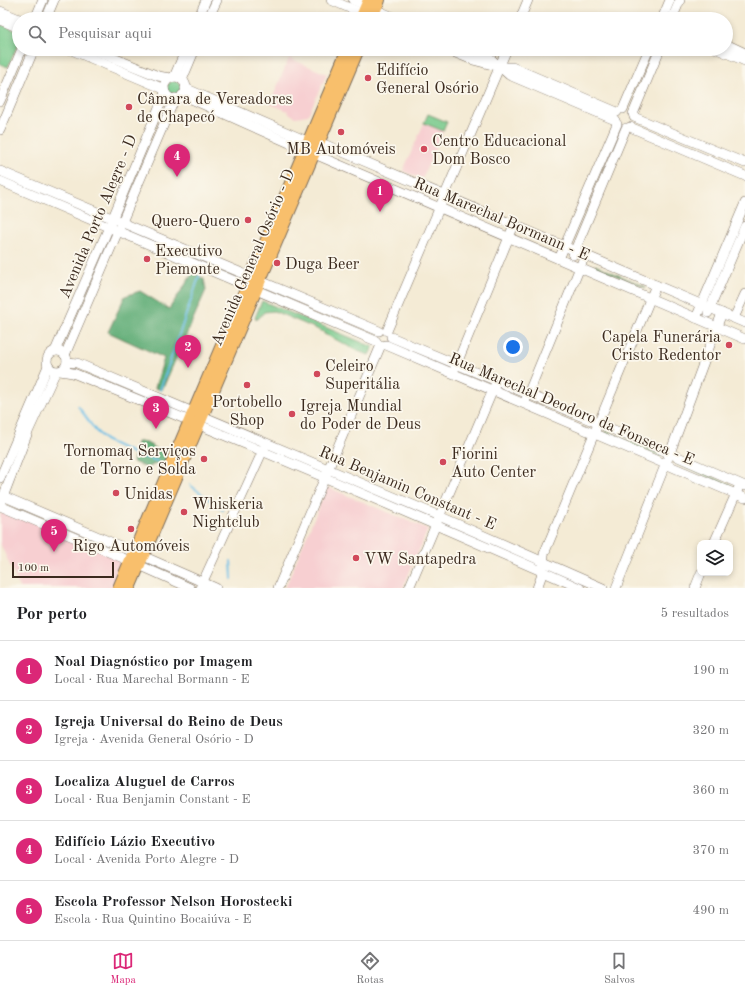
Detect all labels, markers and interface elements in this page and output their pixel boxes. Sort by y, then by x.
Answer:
search box [12,12,733,56]
icon: search [26,23,48,45]
text: Pesquisar aqui [58,27,152,42]
place label: Edifício General Osório [376,63,479,97]
marker: Edifício General Osório [363,73,373,83]
place label: Câmara de Vereadores de Chapecó [137,92,293,126]
marker: Câmara de Vereadores de Chapecó [124,102,134,112]
marker: MB Automóveis [336,127,346,137]
street label: Avenida Porto Alegre - D [57,132,141,301]
place label: Centro Educacional Dom Bosco [432,134,566,168]
place label: MB Automóveis [286,142,396,158]
pin: 4 [164,144,190,177]
marker: Centro Educacional Dom Bosco [419,144,429,154]
street label: Avenida General Osório - D [209,167,298,349]
street label: Rua Marechal Bormann - E [411,175,591,264]
pin: 1 [367,179,393,212]
place label: Quero-Quero [151,214,240,230]
marker: Quero-Quero [243,215,253,225]
place label: Executivo Piemonte [155,244,222,278]
marker: Executivo Piemonte [142,254,152,264]
place label: Duga Beer [285,257,360,273]
marker: Duga Beer [272,258,282,268]
place label: Capela Funerária Cristo Redentor [601,330,721,364]
pin: 2 [175,335,201,368]
your location [503,337,523,357]
marker: Capela Funerária Cristo Redentor [724,340,734,350]
street label: Rua Marechal Deodoro da Fonseca - E [446,351,696,469]
place label: Celeiro Superitália [325,359,400,393]
marker: Celeiro Superitália [312,369,322,379]
marker: Portobello Shop [242,380,252,390]
place label: Portobello Shop [212,395,282,429]
pin: 3 [143,396,169,429]
place label: Igreja Mundial do Poder de Deus [300,399,421,433]
marker: Igreja Mundial do Poder de Deus [287,409,297,419]
place label: Tornomaq Serviços de Torno e Solda [63,444,196,478]
street label: Rua Benjamin Constant - E [316,444,498,533]
place label: Fiorini Auto Center [451,447,536,481]
marker: Tornomaq Serviços de Torno e Solda [199,454,209,464]
marker: Fiorini Auto Center [438,457,448,467]
place label: Unidas [124,487,173,503]
marker: Unidas [111,488,121,498]
place label: Whiskeria Nightclub [192,497,264,531]
marker: Whiskeria Nightclub [179,507,189,517]
pin: 5 [41,519,67,552]
marker: Rigo Automóveis [126,524,136,534]
place label: Rigo Automóveis [72,539,190,555]
map controls [697,540,733,576]
button: layers [697,540,733,576]
place label: VW Santapedra [364,552,476,568]
marker: VW Santapedra [351,553,361,563]
scale bar [12,560,114,579]
text: 100 m [18,563,49,574]
text: Por perto [16,606,87,623]
text: 5 resultados [661,607,729,620]
text: Noal Diagnóstico por Imagem [54,655,253,670]
text: 1 [25,664,33,677]
text: 190 m [692,664,729,677]
text: Local · Rua Marechal Bormann - E [54,673,250,686]
text: Igreja Universal do Reino de Deus [54,715,283,730]
text: 2 [25,724,33,737]
text: 320 m [692,724,729,737]
text: Igreja · Avenida General Osório - D [54,733,254,746]
text: Localiza Aluguel de Carros [54,775,235,790]
text: 3 [25,784,33,797]
text: 360 m [692,784,729,797]
text: Local · Rua Benjamin Constant - E [54,793,250,806]
text: Edifício Lázio Executivo [54,835,215,850]
text: 4 [25,844,33,857]
text: 370 m [692,844,729,857]
text: Local · Avenida Porto Alegre - D [54,853,239,866]
text: Escola Professor Nelson Horostecki [54,895,292,910]
text: 5 [25,904,33,917]
text: 490 m [692,904,729,917]
text: Escola · Rua Quintino Bocaiúva - E [54,913,252,926]
tab: Mapa [110,950,136,988]
tab: Rotas [356,950,384,988]
tab: Salvos [604,950,635,988]

